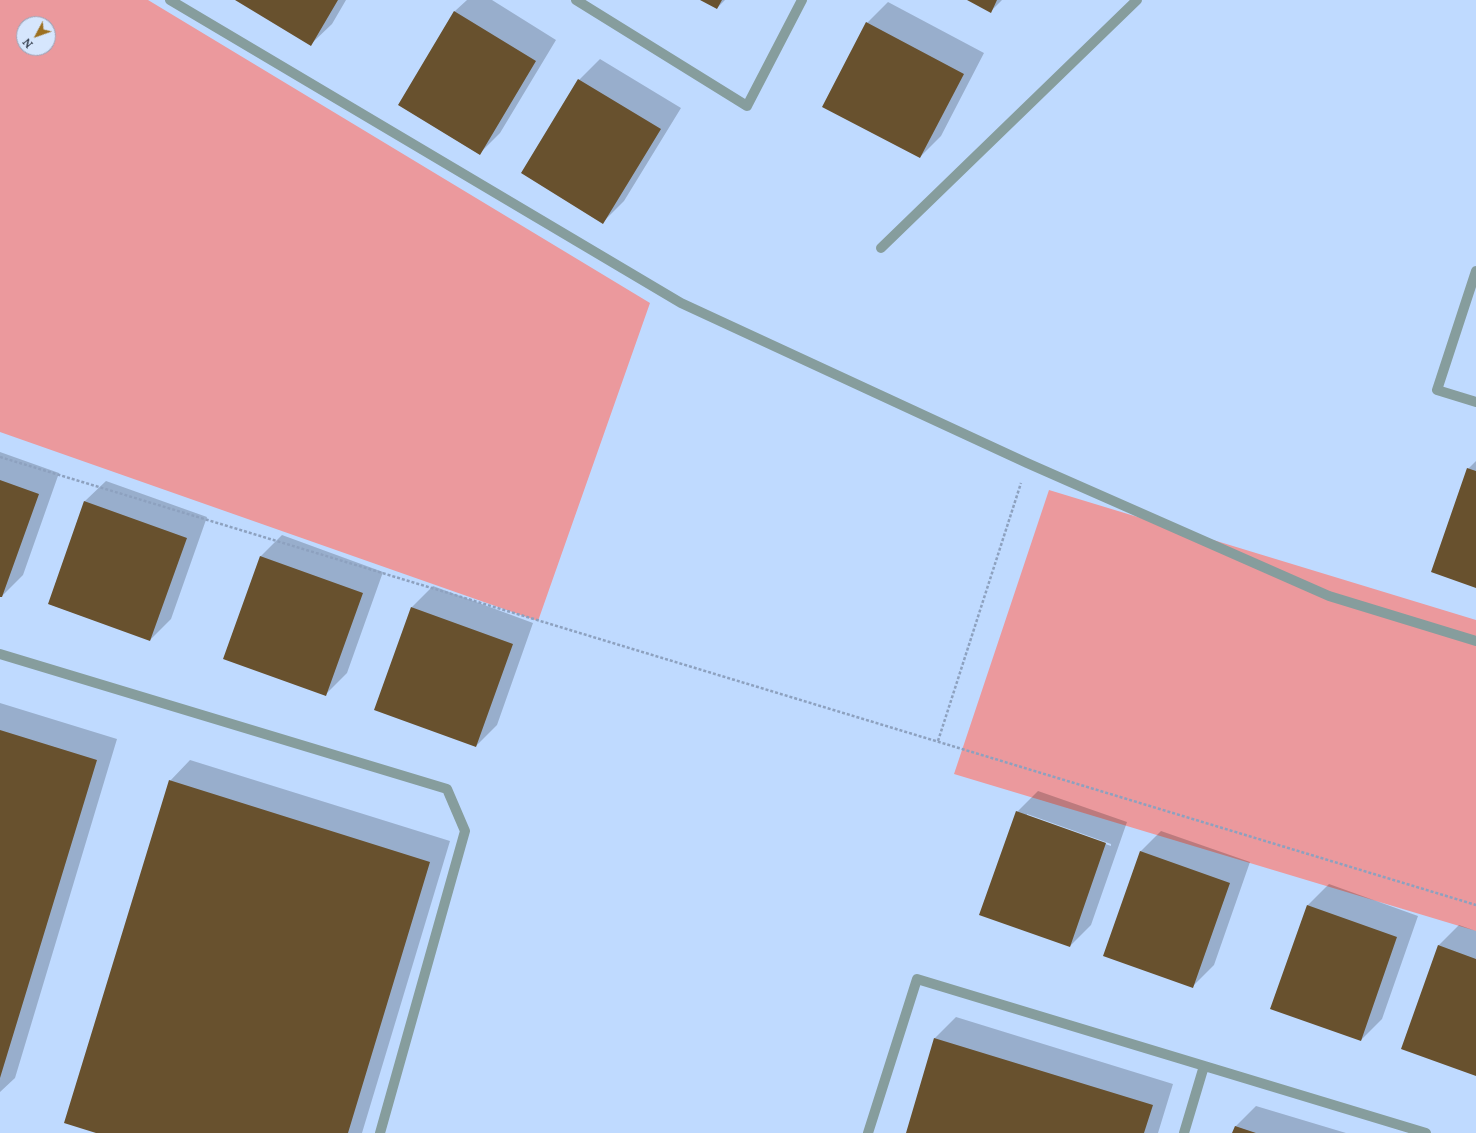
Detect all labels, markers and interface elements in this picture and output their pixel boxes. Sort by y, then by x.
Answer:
north arrow [16,16,56,56]
text: N [20,35,36,51]

